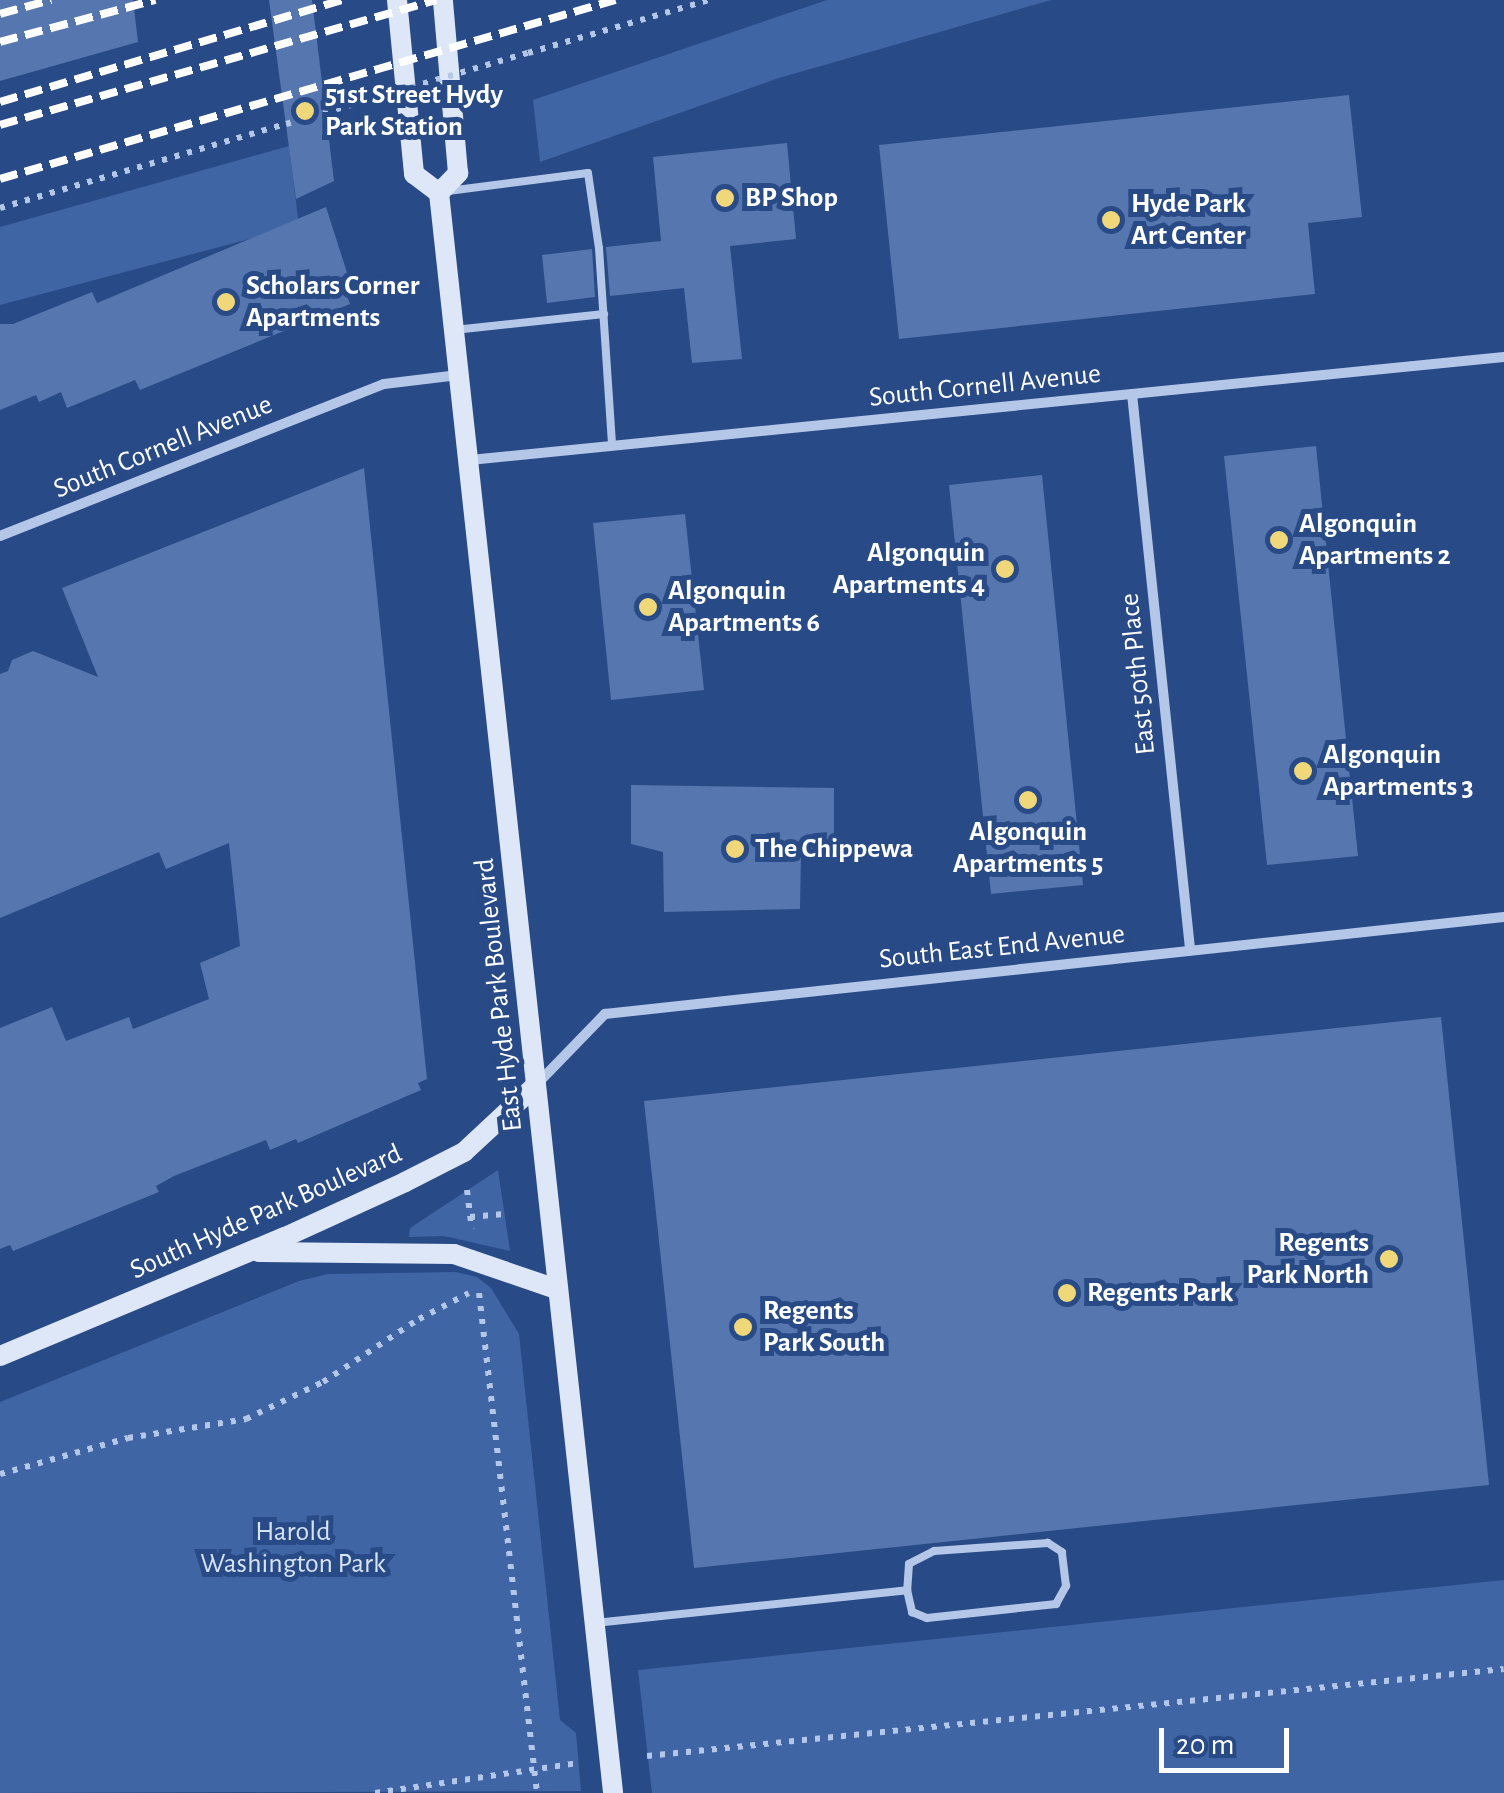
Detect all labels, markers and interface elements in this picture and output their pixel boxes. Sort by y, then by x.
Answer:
place label: 51st Street Hydy Park Station [325,78,503,144]
marker: 51st Street Hydy Park Station [294,100,316,122]
place label: BP Shop [745,181,838,215]
marker: BP Shop [714,187,736,209]
place label: Hyde Park Art Center [1131,187,1246,253]
marker: Hyde Park Art Center [1100,209,1122,231]
place label: Scholars Corner Apartments [246,269,420,335]
marker: Scholars Corner Apartments [215,291,237,313]
street label: South Cornell Avenue [868,357,1102,415]
street label: South Cornell Avenue [49,388,277,506]
place label: Algonquin Apartments 2 [1299,507,1451,573]
marker: Algonquin Apartments 2 [1268,529,1290,551]
place label: Algonquin Apartments 4 [832,536,985,602]
marker: Algonquin Apartments 4 [994,558,1016,580]
place label: Algonquin Apartments 6 [668,574,820,640]
street label: East 50th Place [1113,591,1163,757]
marker: Algonquin Apartments 6 [637,596,659,618]
place label: Algonquin Apartments 3 [1323,738,1473,804]
marker: Algonquin Apartments 3 [1292,760,1314,782]
marker: Algonquin Apartments 5 [1017,789,1039,811]
place label: Algonquin Apartments 5 [953,815,1103,881]
place label: The Chippewa [755,832,913,866]
marker: The Chippewa [724,838,746,860]
street label: East Hyde Park Boulevard [468,857,530,1133]
street label: South East End Avenue [877,917,1127,977]
street label: South Hyde Park Boulevard [125,1137,407,1287]
place label: Regents Park North [1246,1226,1369,1292]
marker: Regents Park North [1378,1248,1400,1270]
place label: Regents Park [1087,1276,1233,1310]
marker: Regents Park [1056,1282,1078,1304]
place label: Regents Park South [763,1294,885,1360]
marker: Regents Park South [732,1316,754,1338]
park label: Harold Washington Park [200,1515,386,1581]
scale bar [1164,1708,1294,1770]
text: 20 m [1176,1730,1234,1760]

